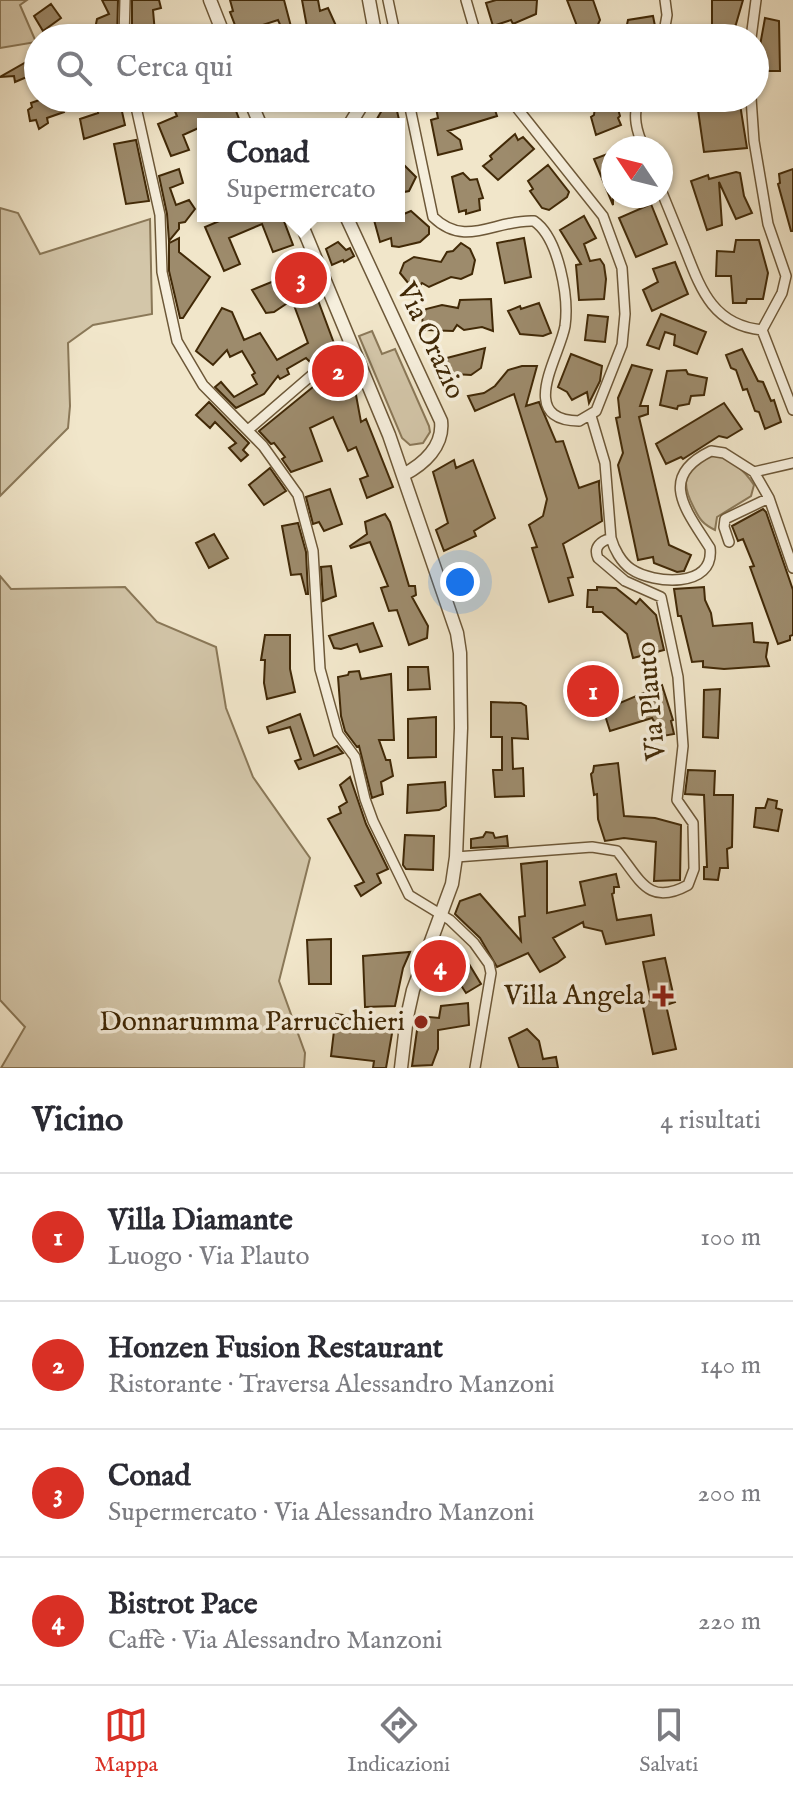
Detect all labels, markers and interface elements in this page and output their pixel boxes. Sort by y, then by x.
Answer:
search box [24,24,769,112]
icon: search [52,46,96,90]
text: Cerca qui [116,49,233,87]
popup [197,118,405,222]
text: Conad [226,135,309,173]
north arrow [601,136,673,208]
text: Supermercato [226,173,376,206]
pin: 3 [275,248,327,308]
street label: Via Orazio [387,276,472,405]
pin: 2 [312,341,364,401]
your location [440,562,480,602]
street label: Via Plauto [629,640,675,763]
pin: 1 [567,661,619,721]
pin: 4 [414,936,466,996]
place label: Villa Angela [503,979,646,1014]
marker: Villa Angela [652,985,674,1007]
place label: Donnarumma Parrucchieri [99,1005,405,1040]
marker: Donnarumma Parrucchieri [412,1013,430,1031]
text: Vicino [32,1099,123,1142]
text: 4 risultati [660,1104,761,1137]
text: Villa Diamante [108,1202,293,1240]
text: 1 [53,1221,63,1254]
text: 100 m [700,1221,761,1254]
text: Luogo · Via Plauto [108,1240,310,1273]
text: Honzen Fusion Restaurant [108,1330,443,1368]
text: 2 [52,1349,64,1382]
text: 140 m [700,1349,761,1382]
text: Ristorante · Traversa Alessandro Manzoni [108,1368,555,1401]
text: Conad [108,1458,190,1496]
text: 3 [53,1477,63,1510]
text: 200 m [697,1477,761,1510]
text: Supermercato · Via Alessandro Manzoni [108,1496,534,1529]
text: Bistrot Pace [108,1586,258,1624]
text: 4 [52,1605,64,1638]
text: 220 m [698,1605,761,1638]
text: Caffè · Via Alessandro Manzoni [108,1624,442,1657]
tab: Mappa [95,1703,158,1779]
tab: Indicazioni [347,1703,450,1779]
tab: Salvati [639,1703,698,1779]

